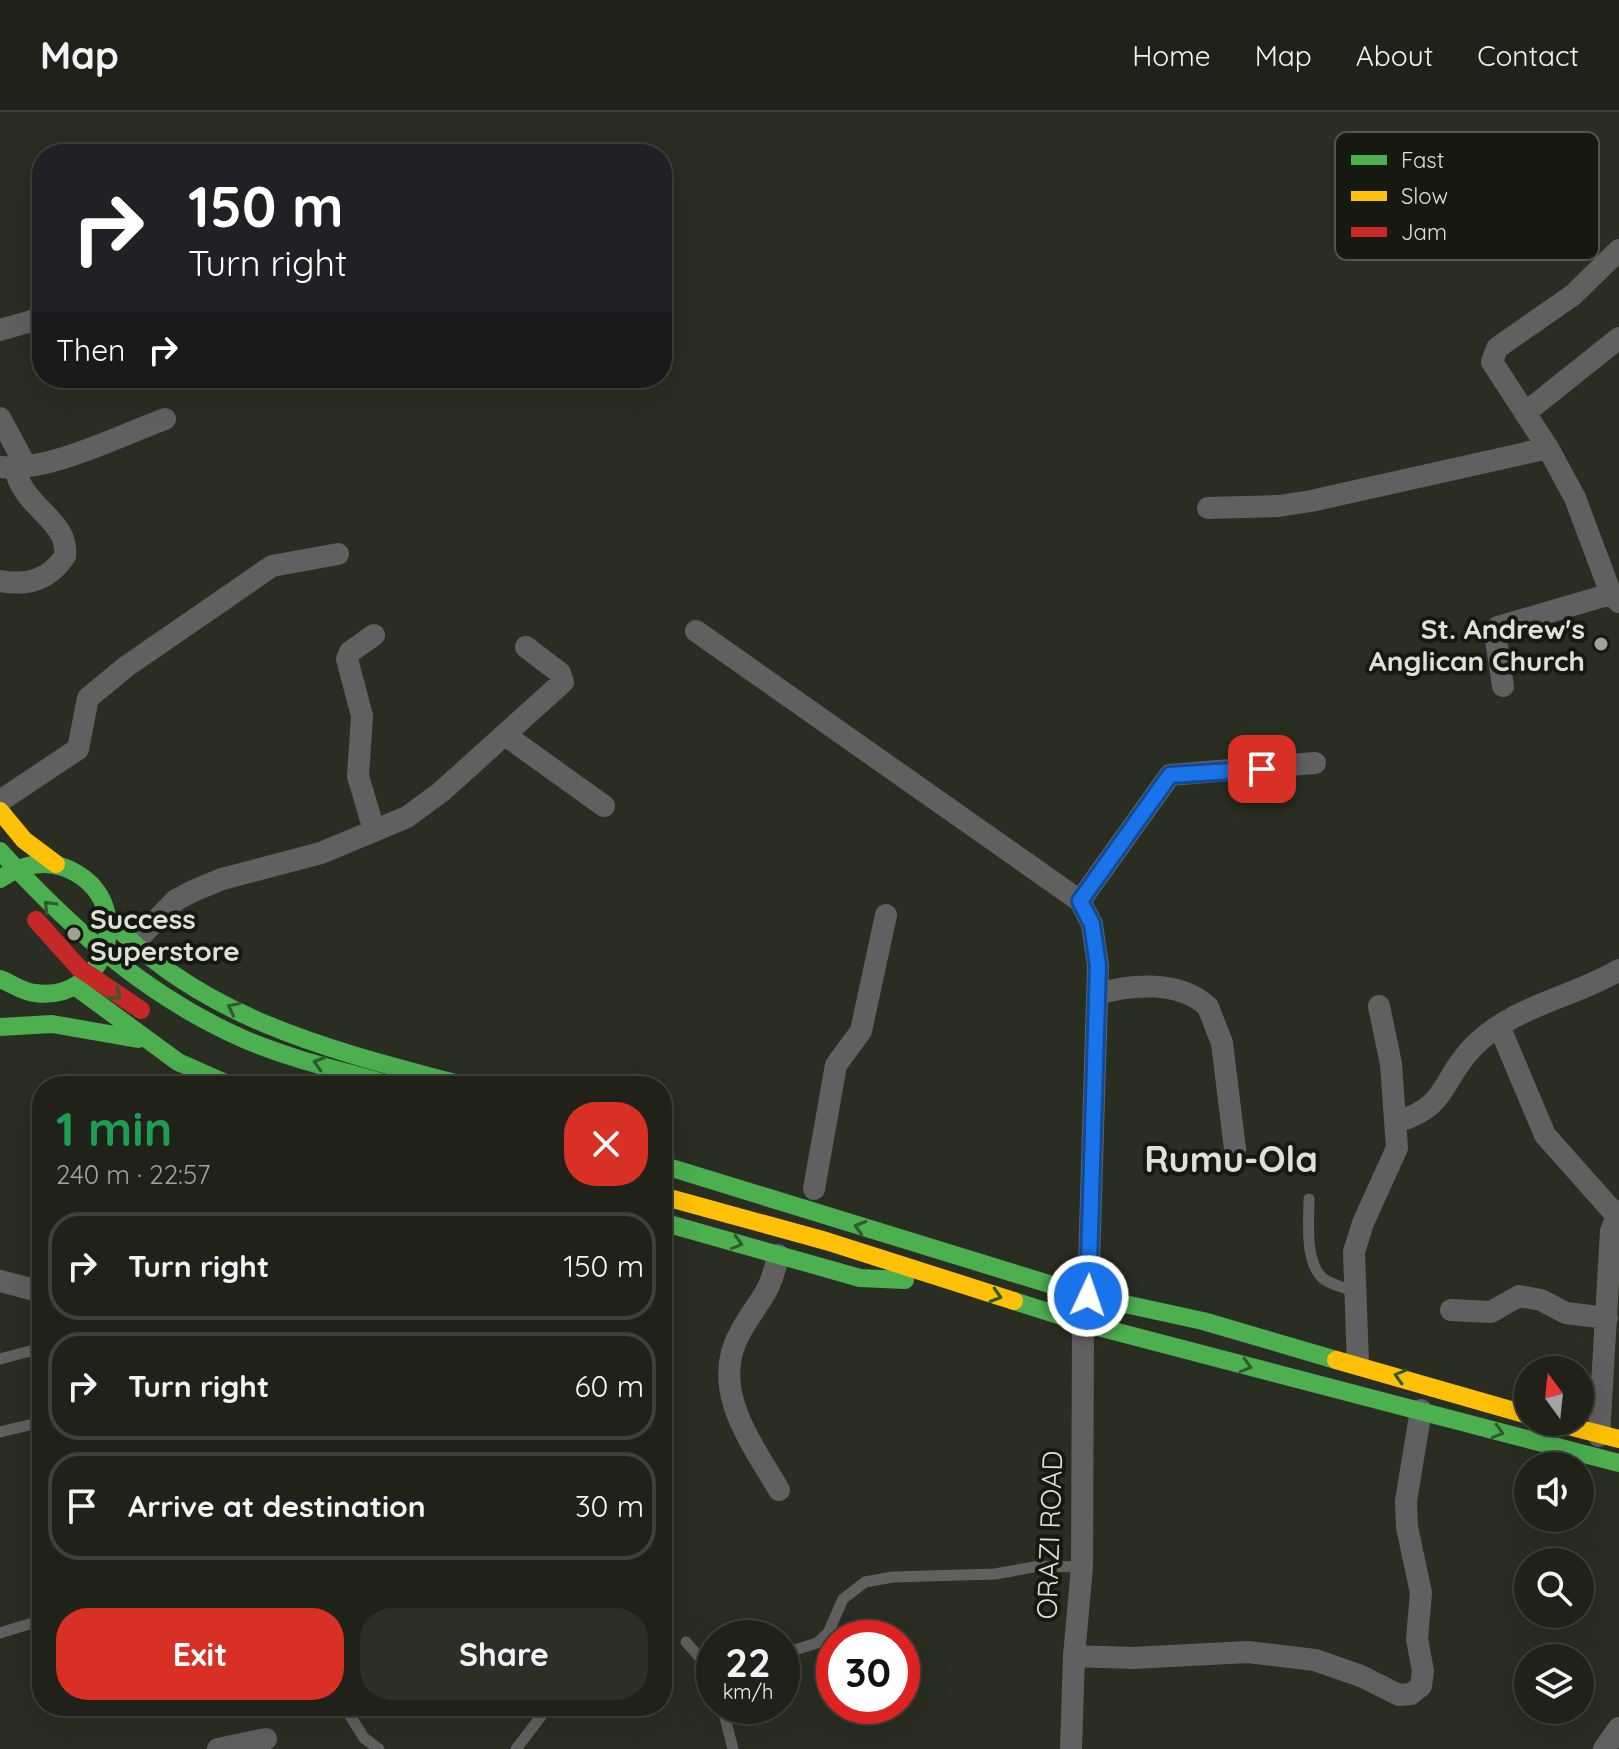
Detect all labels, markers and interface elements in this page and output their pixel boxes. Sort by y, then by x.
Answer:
text: Map [40,31,119,79]
text: Home [1132,38,1211,73]
text: Map [1255,38,1312,73]
text: About [1356,38,1433,73]
text: Contact [1477,38,1579,73]
legend [1335,132,1599,260]
text: Fast [1401,146,1444,174]
text: 150 m [188,171,344,241]
icon: right [56,176,160,280]
text: Slow [1401,182,1448,210]
text: Jam [1401,218,1447,246]
text: Turn right [188,240,347,285]
icon: right [141,328,185,372]
text: Then [56,331,125,369]
place label: St. Andrew's Anglican Church [1369,611,1585,678]
marker: St. Andrew's Anglican Church [1592,635,1610,653]
pin [1228,735,1296,803]
icon: arrive [1240,747,1284,791]
one-way arrow [44,901,59,915]
place label: Success Superstore [90,901,240,968]
marker: Success Superstore [65,925,83,943]
one-way arrow [107,985,122,999]
one-way arrow [226,1002,241,1018]
one-way arrow [312,1056,326,1072]
text: 1 min [56,1098,172,1158]
button: close [564,1102,648,1186]
district label: Rumu-Ola [1144,1136,1318,1181]
text: 240 m · 22:57 [56,1158,210,1191]
one-way arrow [854,1220,868,1236]
one-way arrow [730,1234,744,1250]
icon: right [60,1244,104,1288]
text: Turn right [128,1247,269,1285]
text: 150 m [563,1247,644,1285]
position arrow [1046,1254,1130,1338]
one-way arrow [988,1286,1002,1302]
north arrow [1514,1356,1594,1436]
map controls [1514,1356,1594,1724]
one-way arrow [1239,1357,1253,1373]
icon: right [60,1364,104,1408]
text: Turn right [128,1367,269,1405]
text: 60 m [574,1367,644,1405]
one-way arrow [1393,1369,1407,1385]
one-way arrow [1490,1423,1504,1439]
street label: ORAZI ROAD [1029,1450,1069,1620]
button: sound [1514,1452,1594,1532]
icon: arrive [60,1484,104,1528]
text: Arrive at destination [128,1487,426,1525]
text: 30 m [575,1487,644,1525]
button: search [1514,1548,1594,1628]
button: Exit [56,1608,344,1700]
button: Share [360,1608,648,1700]
speed limit sign: 30 [816,1620,920,1724]
text: 22 [725,1637,771,1687]
button: layers [1514,1644,1594,1724]
text: km/h [723,1679,773,1704]

